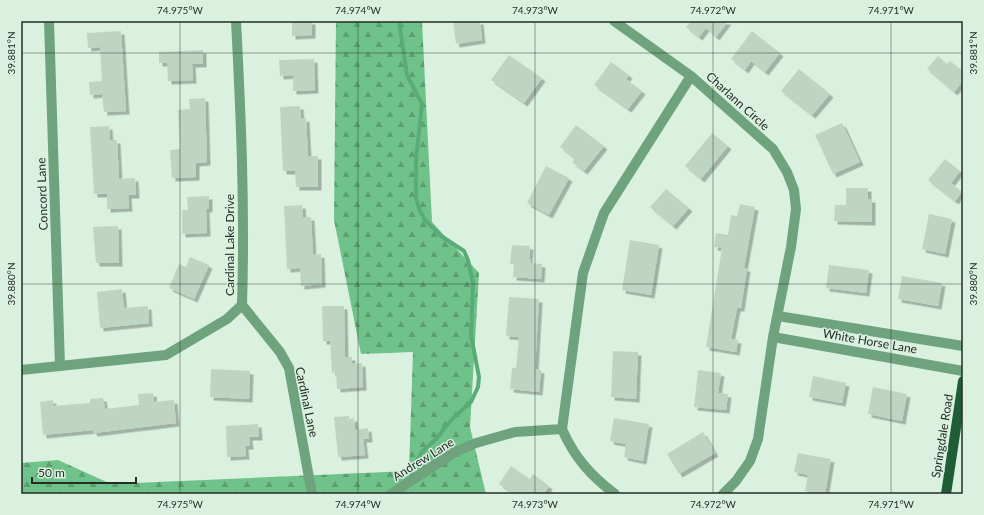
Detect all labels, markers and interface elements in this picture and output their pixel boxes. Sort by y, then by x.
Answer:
text: 74.975°W [157,4,204,16]
text: 74.974°W [335,4,382,16]
text: 74.973°W [512,4,559,16]
text: 74.972°W [690,4,737,16]
text: 74.971°W [868,4,915,16]
text: 39.881°N [5,31,17,75]
text: 39.881°N [967,31,979,75]
street label: Charlann Circle [703,69,773,133]
street label: Concord Lane [33,157,51,231]
street label: Cardinal Lake Drive [222,194,237,296]
text: 39.880°N [5,262,17,306]
text: 39.880°N [967,262,979,306]
street label: White Horse Lane [822,325,918,357]
street label: Cardinal Lane [292,366,322,438]
street label: Springdale Road [928,393,956,479]
street label: Andrew Lane [390,434,456,484]
scale bar [32,459,136,485]
text: 50 m [38,465,65,480]
text: 74.975°W [157,498,204,510]
text: 74.974°W [335,498,382,510]
text: 74.973°W [512,498,559,510]
text: 74.972°W [690,498,737,510]
text: 74.971°W [868,498,915,510]

